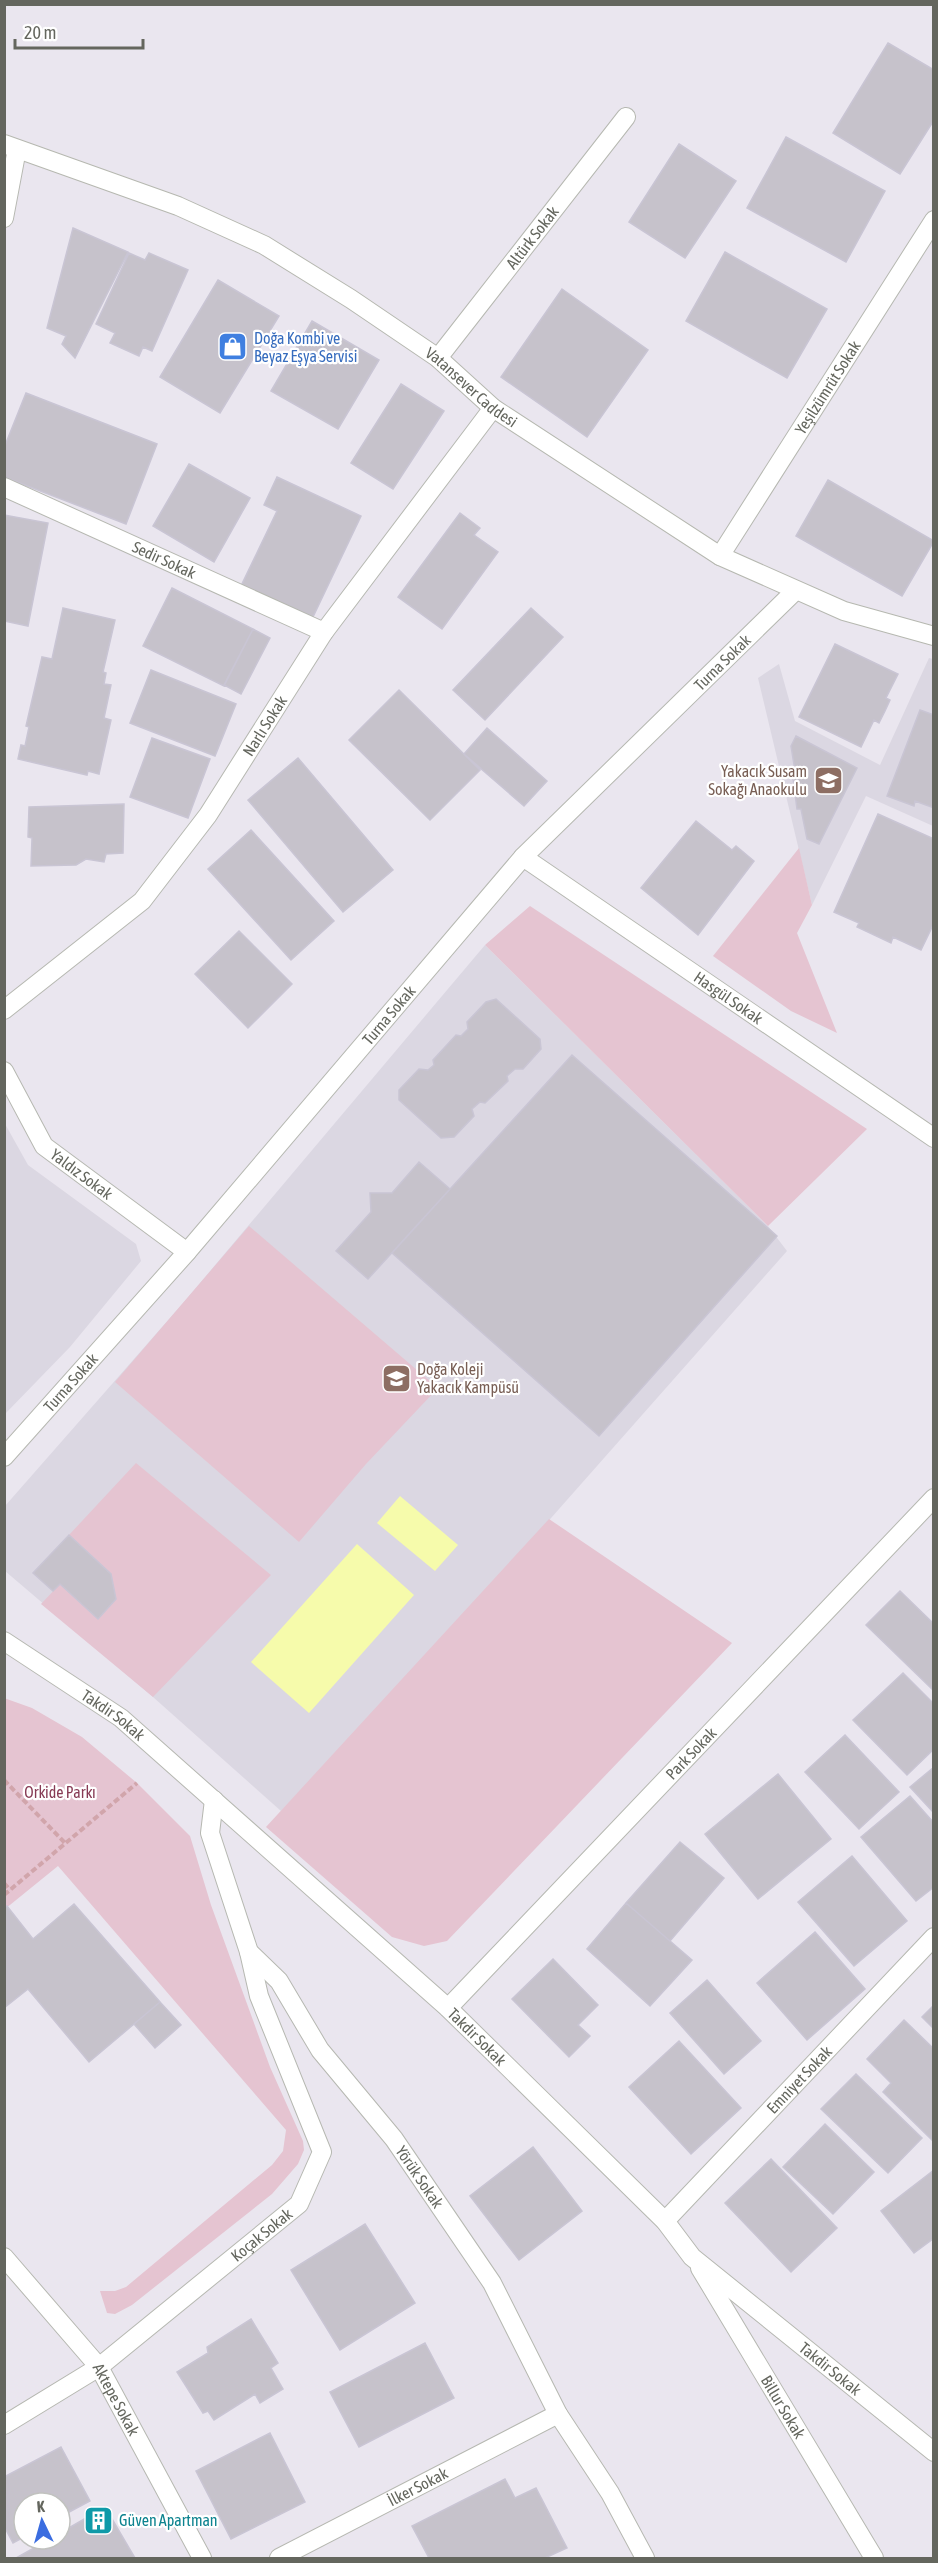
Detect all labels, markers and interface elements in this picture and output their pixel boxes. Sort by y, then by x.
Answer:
scale bar [15,12,142,50]
text: 20 m [24,22,56,43]
street label: Altürk Sokak [502,203,562,272]
place label: Doğa Kombi ve Beyaz Eşya Servisi [254,329,357,366]
shop icon: Doğa Kombi ve Beyaz Eşya Servisi [217,331,249,363]
street label: Yeşilzümrüt Sokak [791,337,864,437]
street label: Vatansever Caddesi [422,343,521,430]
street label: Sedir Sokak [130,537,199,582]
street label: Turna Sokak [690,631,754,694]
street label: Narlı Sokak [239,692,290,759]
place label: Yakacık Susam Sokağı Anaokulu [708,762,807,799]
school or university icon: Yakacık Susam Sokağı Anaokulu [812,764,844,796]
street label: Hasgül Sokak [691,968,766,1027]
street label: Turna Sokak [358,982,419,1048]
street label: Yaldız Sokak [47,1145,116,1203]
street label: Turna Sokak [40,1350,101,1415]
place label: Doğa Koleji Yakacık Kampüsü [417,1360,519,1397]
school or university icon: Doğa Koleji Yakacık Kampüsü [380,1362,412,1394]
street label: Takdir Sokak [78,1686,149,1744]
street label: Park Sokak [662,1724,720,1783]
park label: Orkide Parkı [24,1783,96,1801]
street label: Takdir Sokak [444,2004,510,2069]
street label: Emniyet Sokak [763,2042,835,2117]
street label: Yörük Sokak [392,2142,447,2211]
street label: Koçak Sokak [227,2204,296,2265]
street label: Takdir Sokak [796,2338,865,2399]
street label: Aktepe Sokak [90,2360,143,2439]
street label: Billur Sokak [758,2372,809,2442]
street label: İlker Sokak [385,2464,451,2509]
north arrow [12,2491,72,2551]
text: K [36,2497,46,2515]
building icon: Güven Apartman [82,2504,114,2536]
place label: Güven Apartman [119,2511,218,2530]

